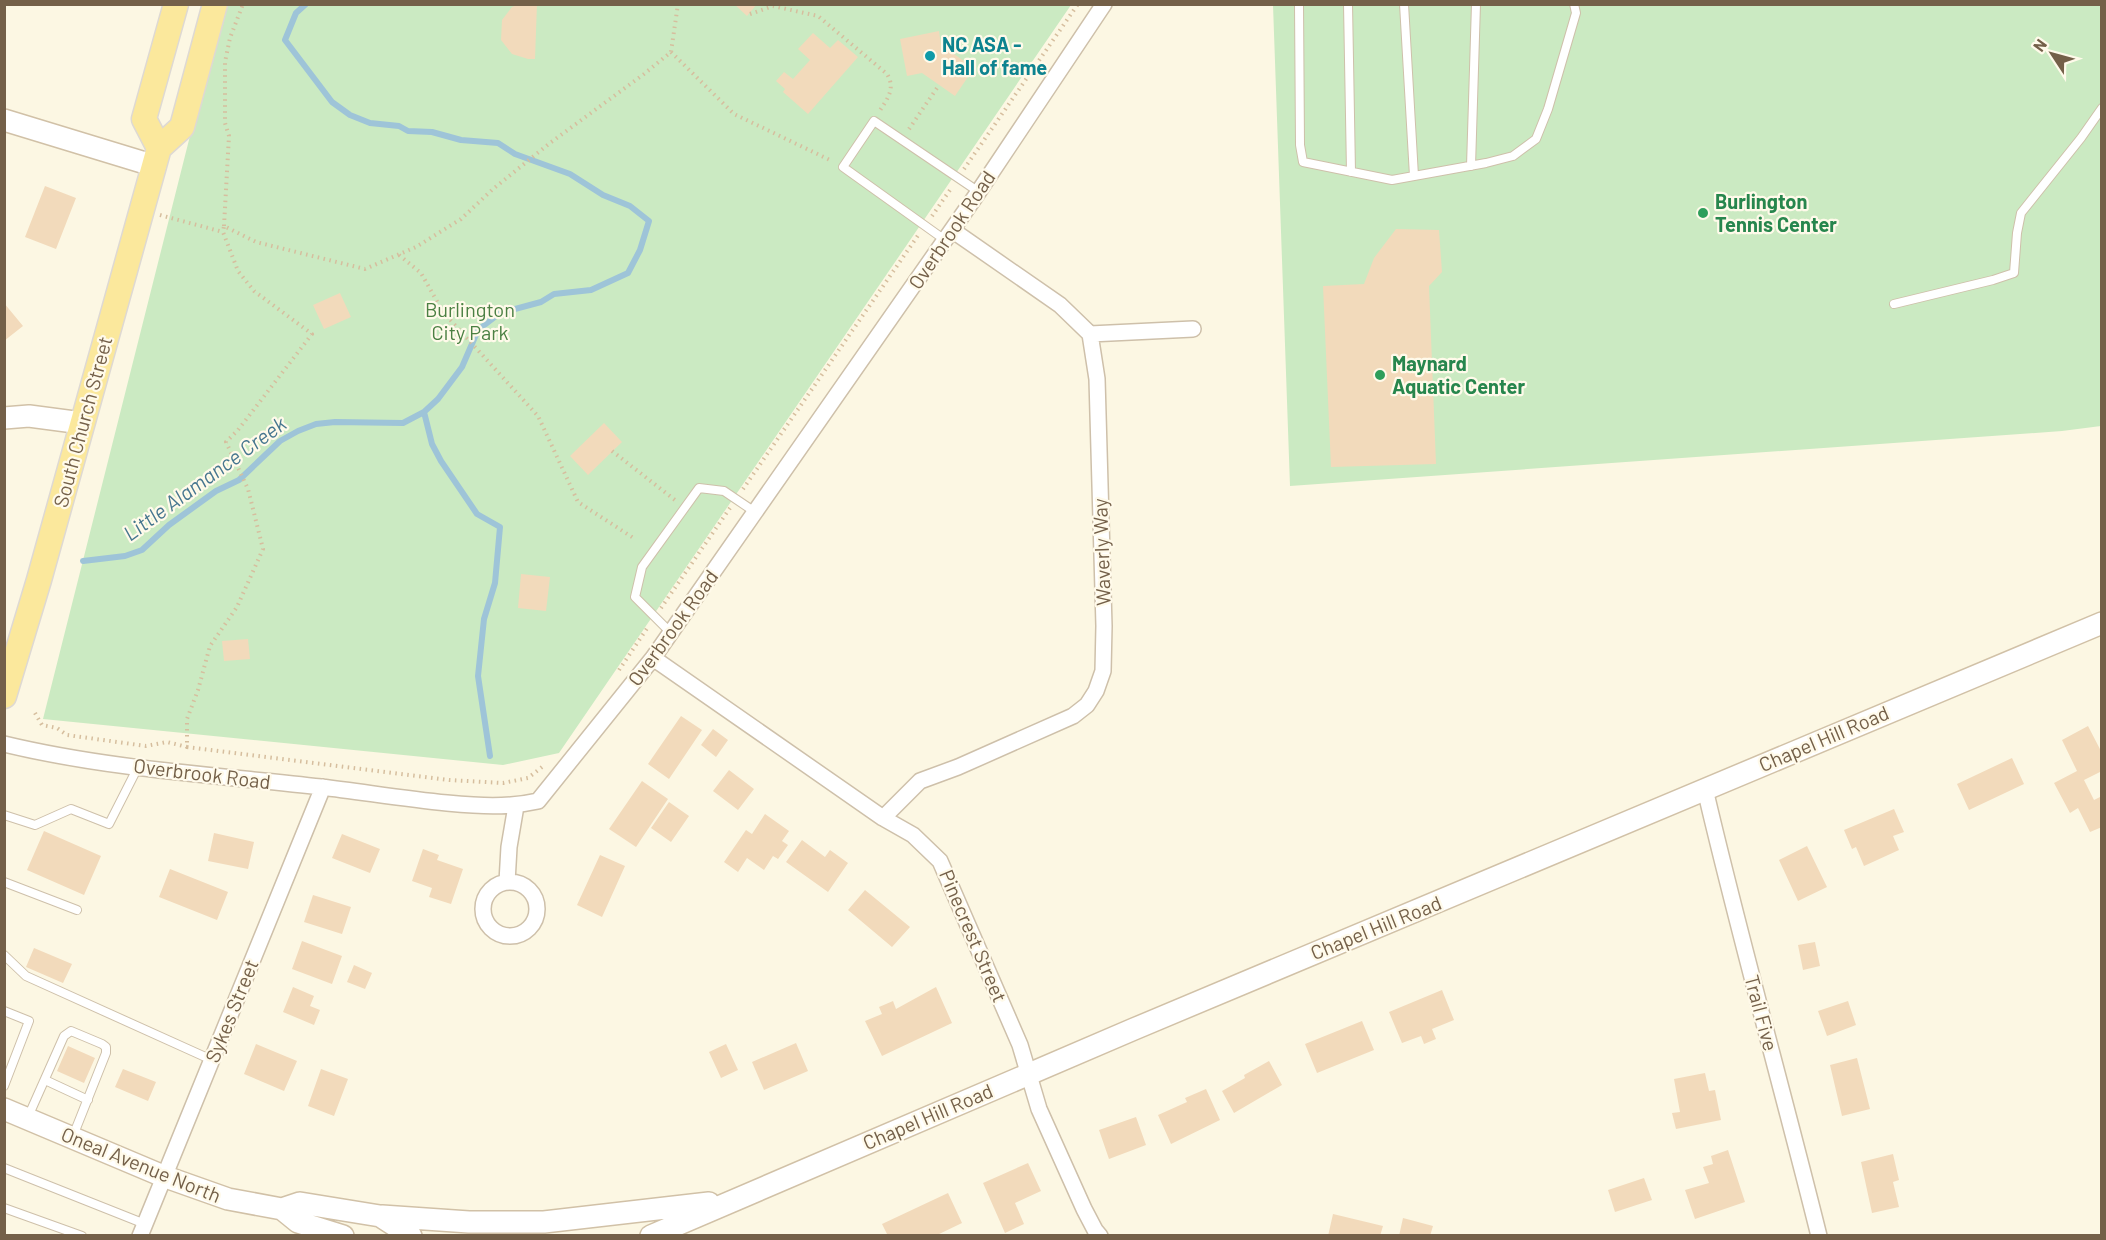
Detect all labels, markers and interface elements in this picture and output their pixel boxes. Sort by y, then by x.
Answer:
north arrow [2022,24,2082,84]
place label: NC ASA - Hall of fame [942,32,1047,79]
text: N [2029,35,2050,55]
marker: NC ASA - Hall of fame [923,49,937,63]
street label: Overbrook Road [903,166,1000,293]
place label: Burlington Tennis Center [1715,189,1837,236]
marker: Burlington Tennis Center [1696,206,1710,220]
park label: Burlington City Park [425,297,515,344]
street label: South Church Street [48,334,116,510]
place label: Maynard Aquatic Center [1392,351,1525,398]
marker: Maynard Aquatic Center [1373,368,1387,382]
water label: Little Alamance Creek [118,410,291,545]
street label: Waverly Way [1087,498,1115,606]
street label: Overbrook Road [622,565,722,690]
street label: Chapel Hill Road [1755,700,1892,776]
street label: Overbrook Road [132,753,272,793]
street label: Pinecrest Street [935,866,1013,1006]
street label: Chapel Hill Road [1307,890,1445,964]
street label: Sykes Street [199,955,263,1066]
street label: Trail Five [1740,972,1784,1053]
street label: Chapel Hill Road [859,1078,996,1154]
street label: Oneal Avenue North [58,1121,225,1207]

